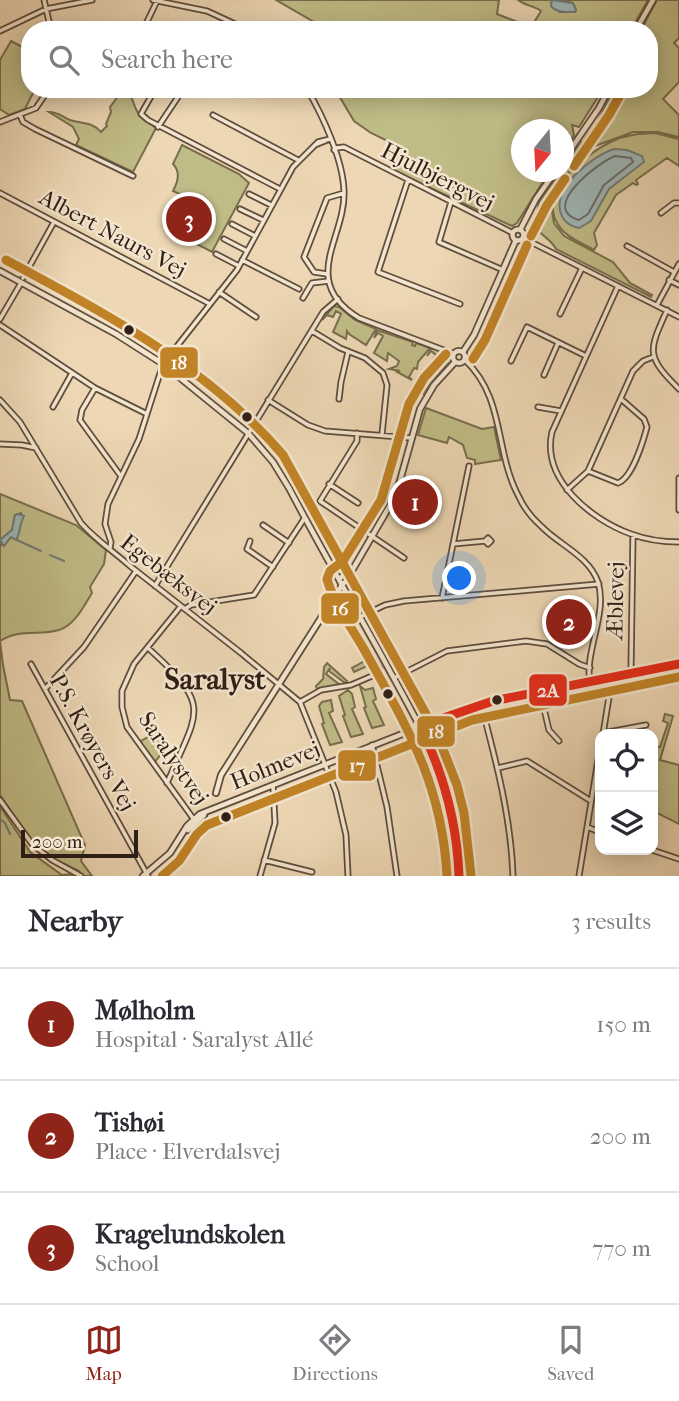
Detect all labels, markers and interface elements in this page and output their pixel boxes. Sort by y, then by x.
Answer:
search box [21,21,658,98]
icon: search [45,41,83,79]
text: Search here [101,44,233,75]
north arrow [511,119,574,182]
street label: Hjulbjergvej [377,136,499,216]
street label: Albert Naurs Vej [34,183,191,283]
pin: 3 [166,193,212,245]
unlabelled marker [122,323,136,337]
line badge: 18 [159,346,199,379]
text: 18 [171,352,187,374]
unlabelled marker [240,410,254,424]
pin: 1 [392,476,438,528]
street label: Egebæksvej [115,528,222,620]
your location [442,561,476,595]
street label: Æblevej [601,561,630,642]
line badge: 16 [320,592,360,625]
pin: 2 [546,596,592,648]
text: 16 [332,598,349,620]
district label: Saralyst [164,662,266,697]
street label: P.S. Krøyers Vej [44,669,141,816]
line badge: 2A [528,673,568,707]
text: 2A [537,680,560,702]
unlabelled marker [381,687,395,701]
unlabelled marker [490,693,504,707]
street label: Saralystvej [133,707,214,810]
line badge: 18 [416,715,456,748]
text: 18 [428,721,444,743]
map controls [595,729,658,855]
button: locate [595,729,658,792]
street label: Holmevej [226,735,324,796]
line badge: 17 [337,749,377,782]
text: 17 [349,755,365,777]
button: layers [595,792,658,855]
unlabelled marker [219,810,233,824]
scale bar [21,827,138,859]
text: 200 m [32,831,83,853]
text: Nearby [28,904,123,939]
text: 3 results [571,908,651,935]
text: Mølholm [95,995,195,1026]
text: 1 [47,1011,55,1038]
text: 150 m [596,1011,651,1038]
text: Hospital · Saralyst Allé [95,1026,313,1053]
text: Tishøi [95,1107,164,1138]
text: 2 [45,1123,57,1150]
text: 200 m [590,1123,651,1150]
text: Place · Elverdalsvej [95,1138,280,1165]
text: Kragelundskolen [95,1219,285,1250]
text: 3 [46,1235,56,1262]
text: 770 m [592,1235,651,1262]
text: School [95,1250,159,1277]
tab: Map [85,1321,123,1385]
tab: Directions [292,1321,378,1385]
tab: Saved [547,1321,594,1385]

